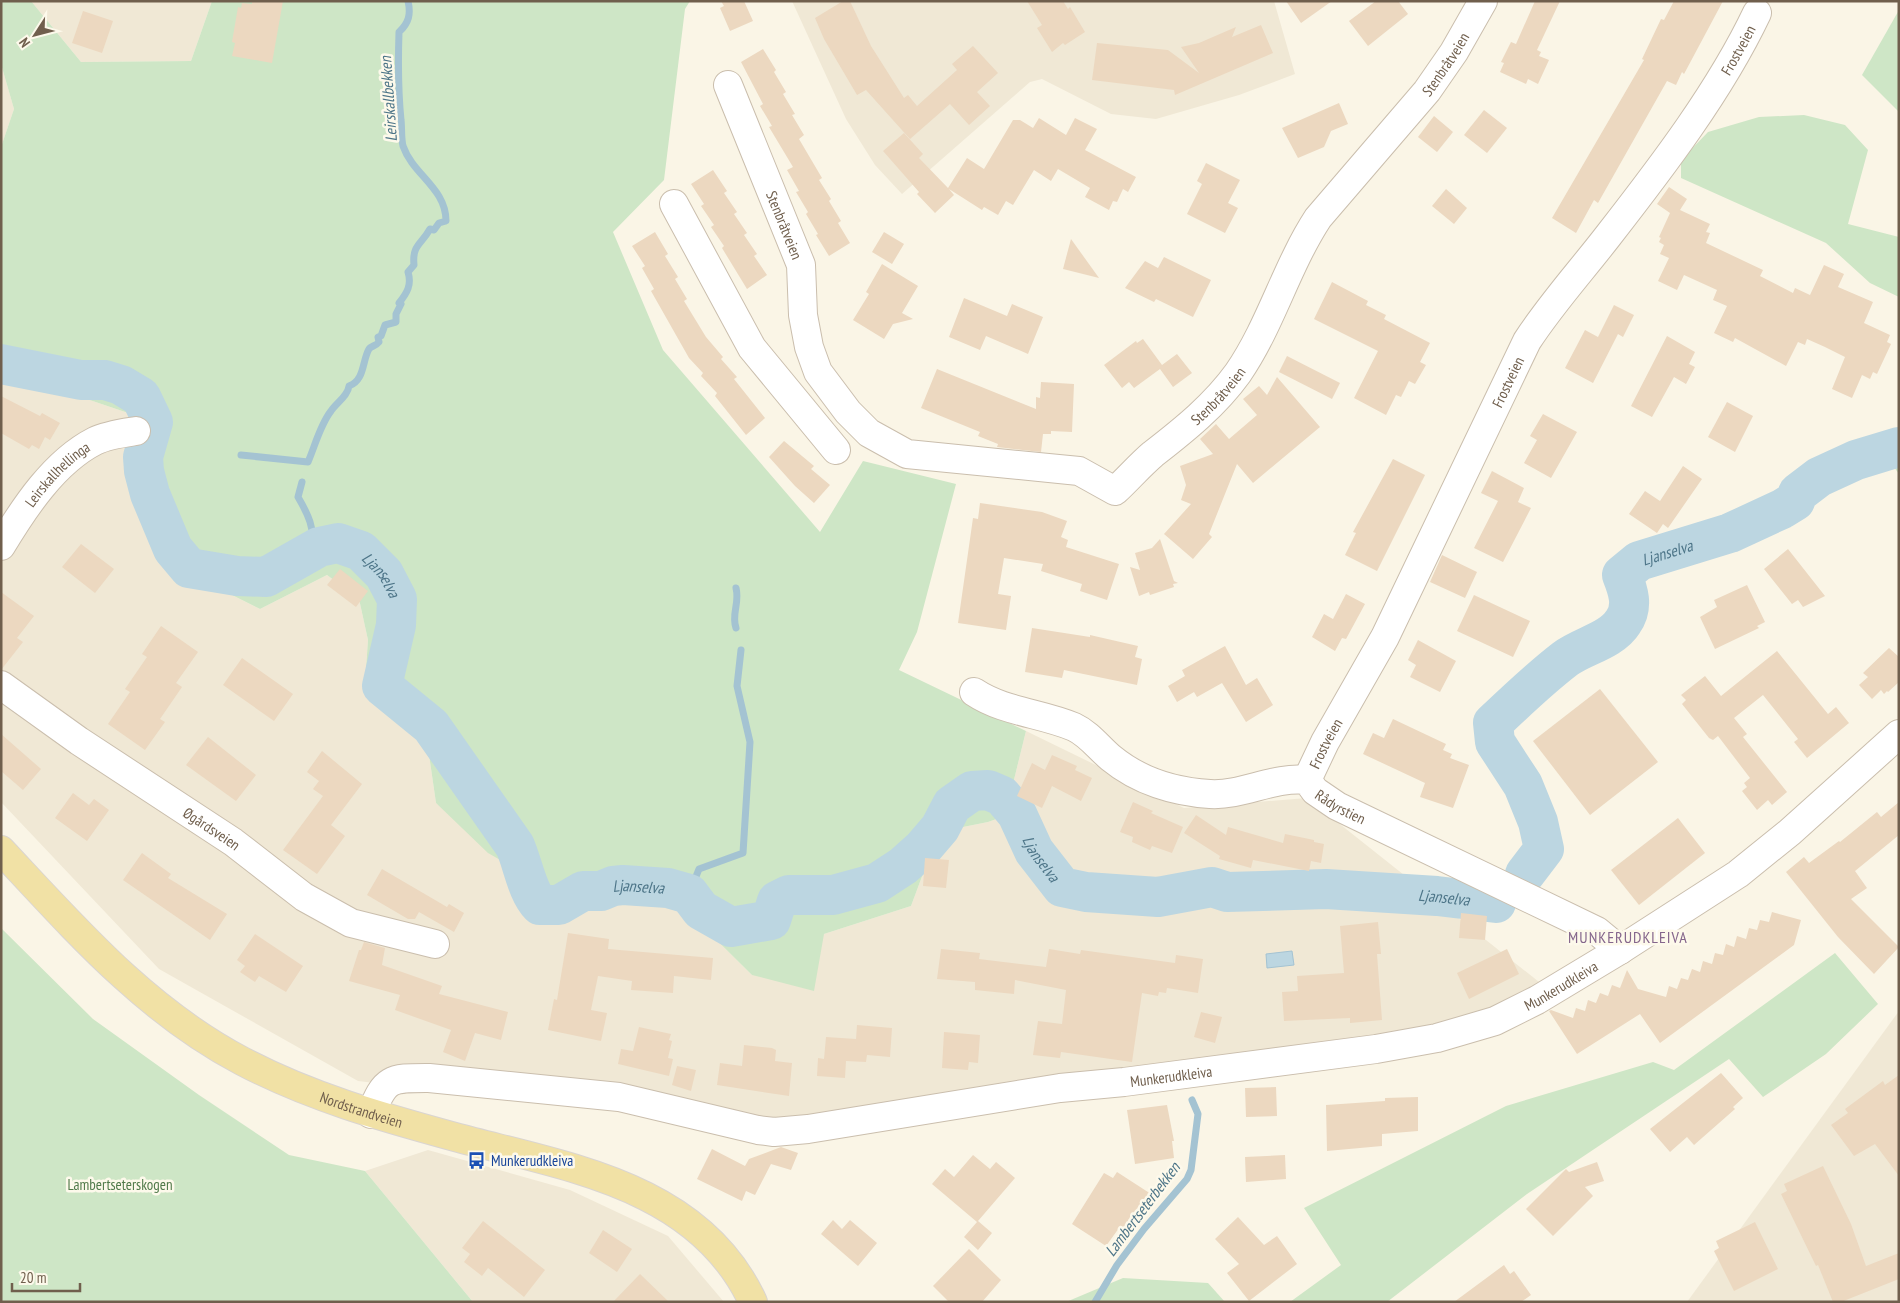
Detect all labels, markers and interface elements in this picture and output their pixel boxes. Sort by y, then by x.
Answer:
north arrow [10,10,60,60]
street label: Frostveien [1716,22,1759,78]
street label: Stenbråtveien [1418,29,1473,100]
text: N [15,34,34,51]
water label: Leirskallbekken [375,55,401,142]
street label: Stenbråtveien [762,188,807,262]
street label: Frostveien [1487,353,1528,410]
street label: Stenbråtveien [1187,363,1249,429]
street label: Leirskallhellinga [20,437,93,510]
water label: Ljanselva [1639,535,1696,570]
water label: Ljanselva [358,548,405,602]
street label: Frostveien [1304,715,1346,771]
street label: Rådyrstien [1312,785,1369,828]
street label: Øgårdsveien [180,803,244,854]
water label: Ljanselva [1018,833,1065,887]
water label: Ljanselva [611,875,666,898]
water label: Ljanselva [1417,885,1472,910]
district label: MUNKERUDKLEIVA [1568,927,1688,947]
street label: Munkerudkleiva [1521,956,1601,1014]
street label: Munkerudkleiva [1129,1061,1213,1091]
street label: Nordstrandveien [317,1087,405,1131]
bus stop icon: Munkerudkleiva [467,1150,487,1170]
place label: Munkerudkleiva [491,1151,573,1170]
water label: Lambertseterbekken [1100,1157,1184,1260]
park label: Lambertseterskogen [67,1175,173,1194]
scale bar [12,1260,80,1292]
text: 20 m [20,1268,46,1287]

